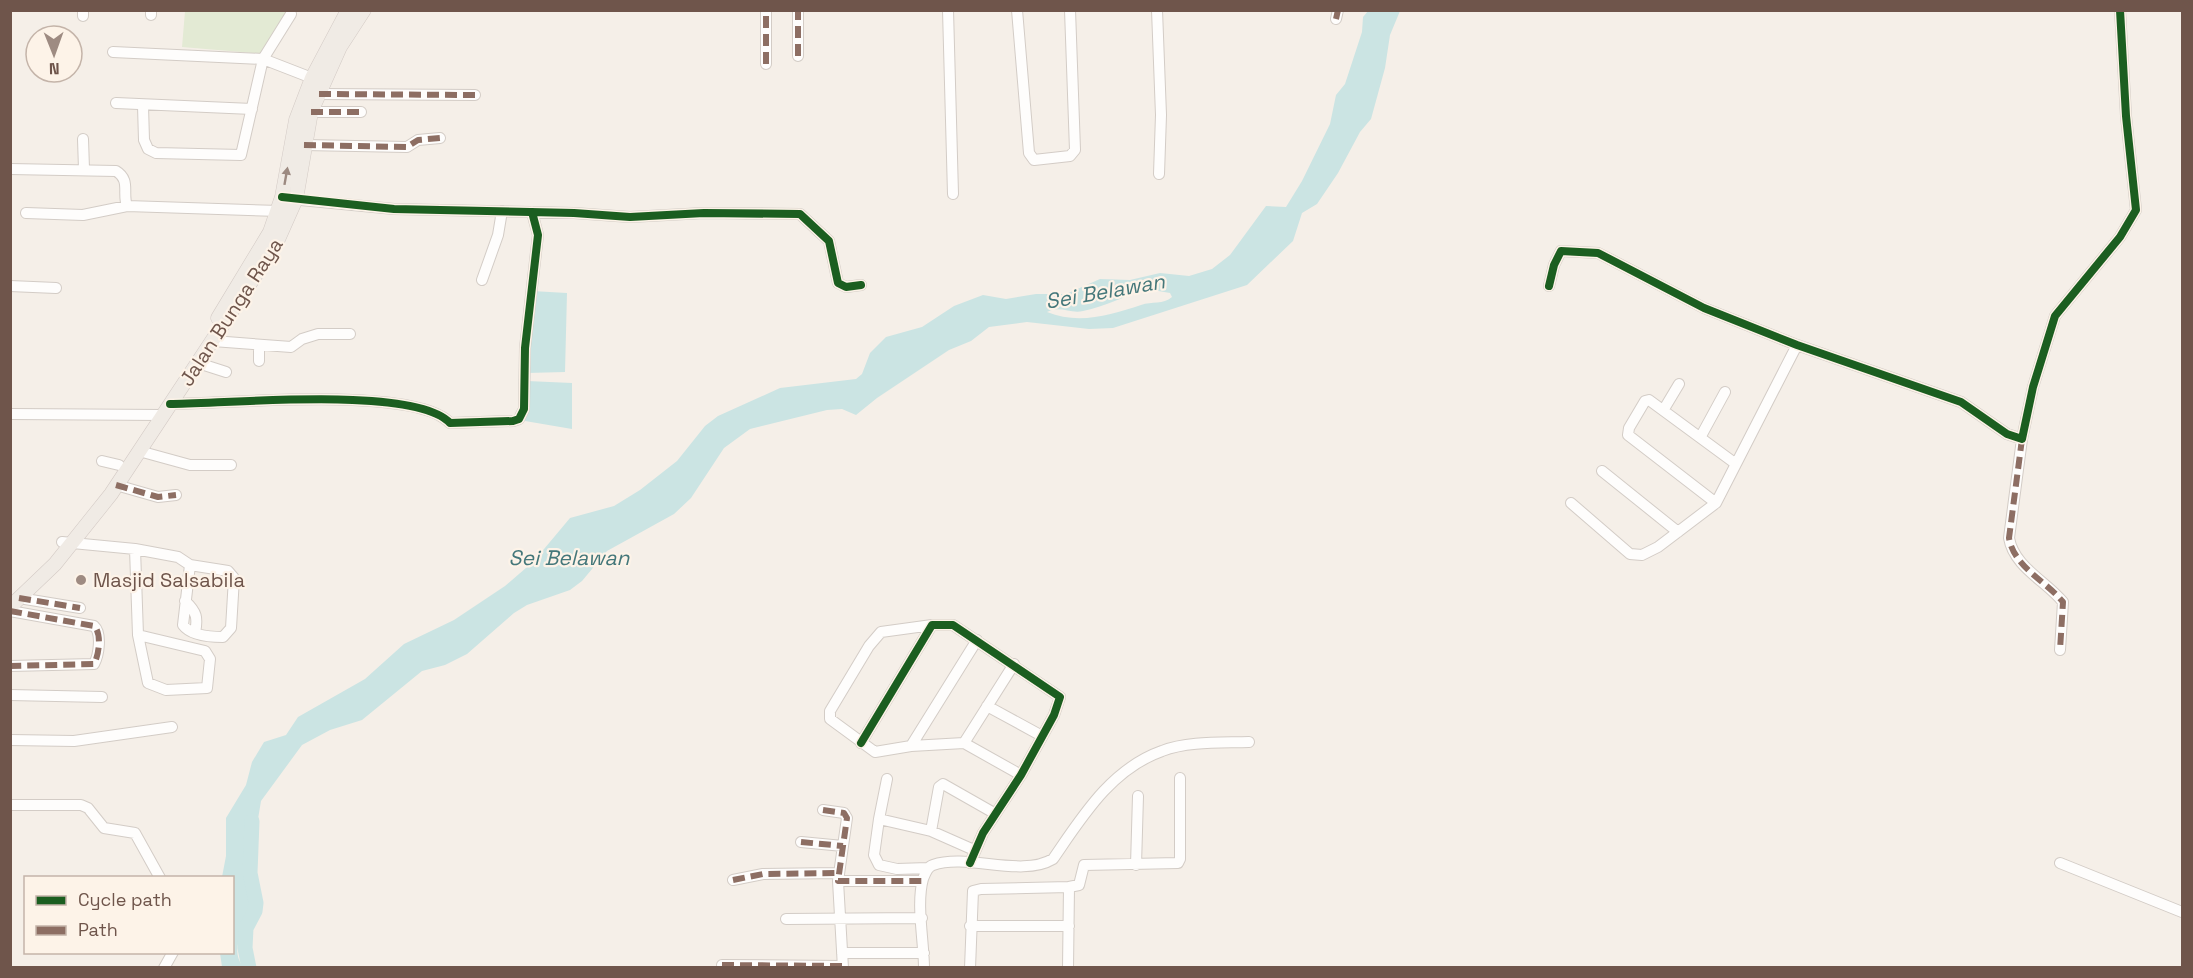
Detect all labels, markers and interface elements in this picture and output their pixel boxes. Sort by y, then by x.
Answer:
north arrow [24,24,84,84]
text: N [49,58,60,79]
one-way arrow [282,166,291,185]
street label: Jalan Bunga Raya [173,233,289,391]
water label: Sei Belawan [1043,267,1168,315]
water label: Sei Belawan [509,544,631,571]
place label: Masjid Salsabila [93,567,245,593]
marker: Masjid Salsabila [74,573,88,587]
legend [24,876,234,954]
text: Cycle path [78,888,172,911]
text: Path [78,918,118,941]

